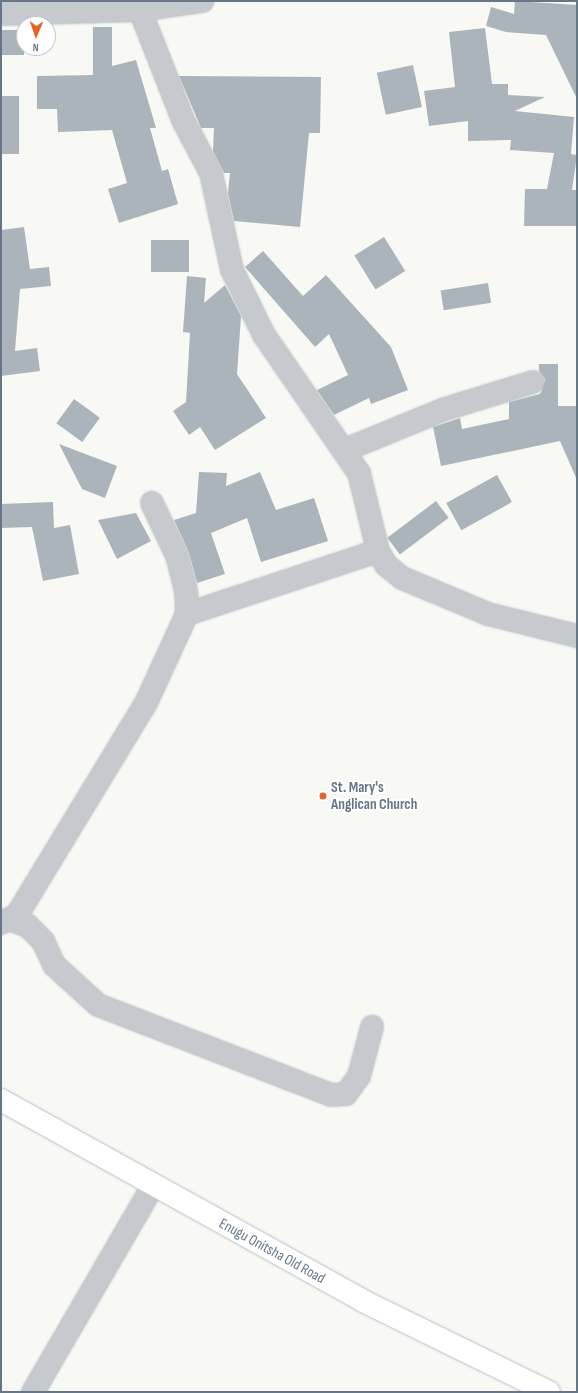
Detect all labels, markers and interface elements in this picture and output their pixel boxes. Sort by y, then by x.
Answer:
north arrow [16,16,56,56]
text: N [32,41,39,54]
place label: St. Mary's Anglican Church [331,778,417,813]
marker: St. Mary's Anglican Church [318,791,328,801]
street label: Enugu Onitsha Old Road [216,1214,328,1288]

